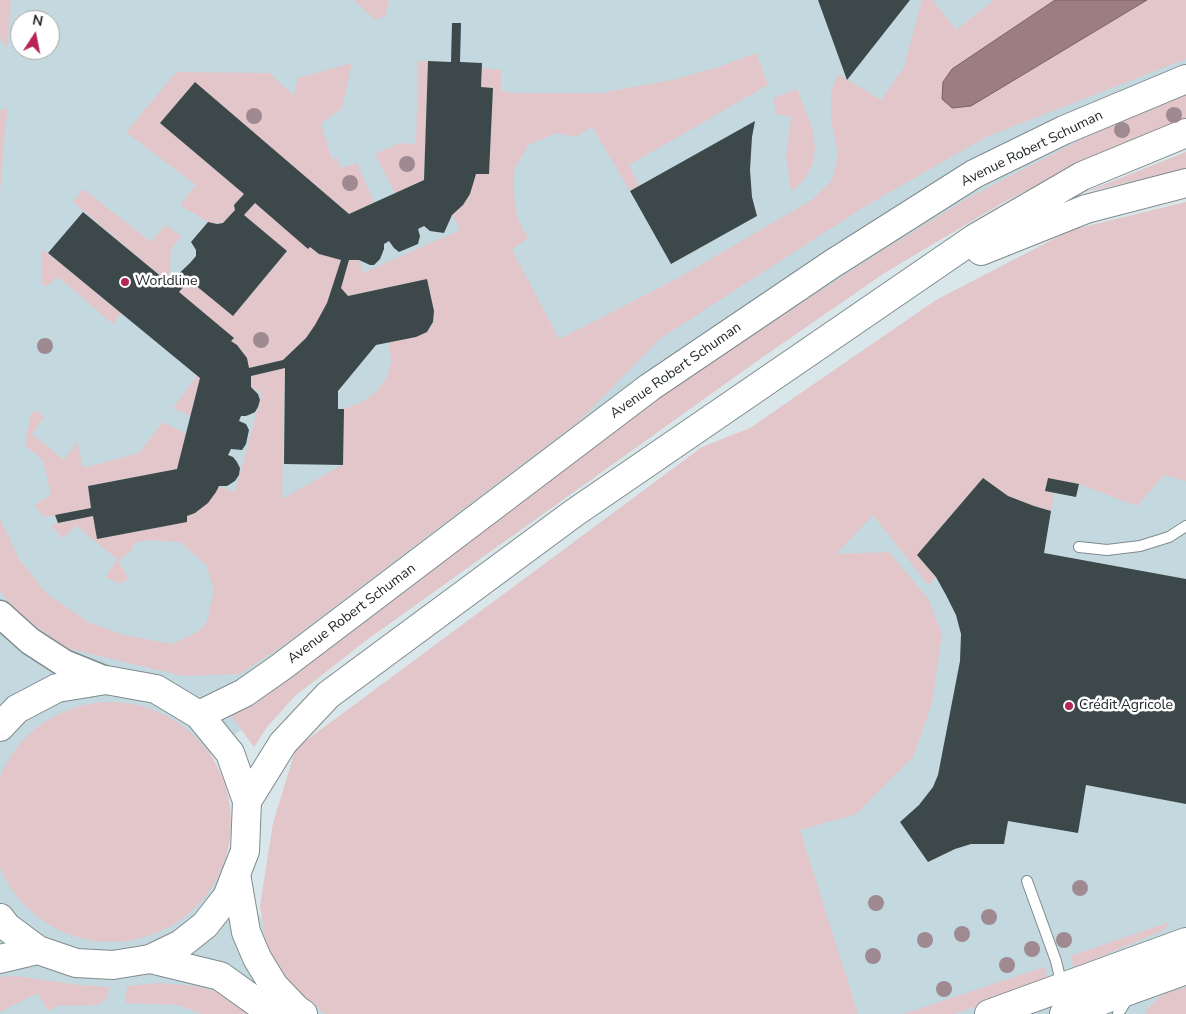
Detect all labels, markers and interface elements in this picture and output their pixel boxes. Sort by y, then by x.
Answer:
north arrow [10,10,60,60]
text: N [31,10,45,31]
street label: Avenue Robert Schuman [958,107,1106,191]
place label: Worldline [135,274,197,290]
marker: Worldline [119,276,131,288]
street label: Avenue Robert Schuman [607,319,745,423]
street label: Avenue Robert Schuman [285,560,419,668]
place label: Crédit Agricole [1079,698,1173,714]
marker: Crédit Agricole [1063,700,1075,712]

